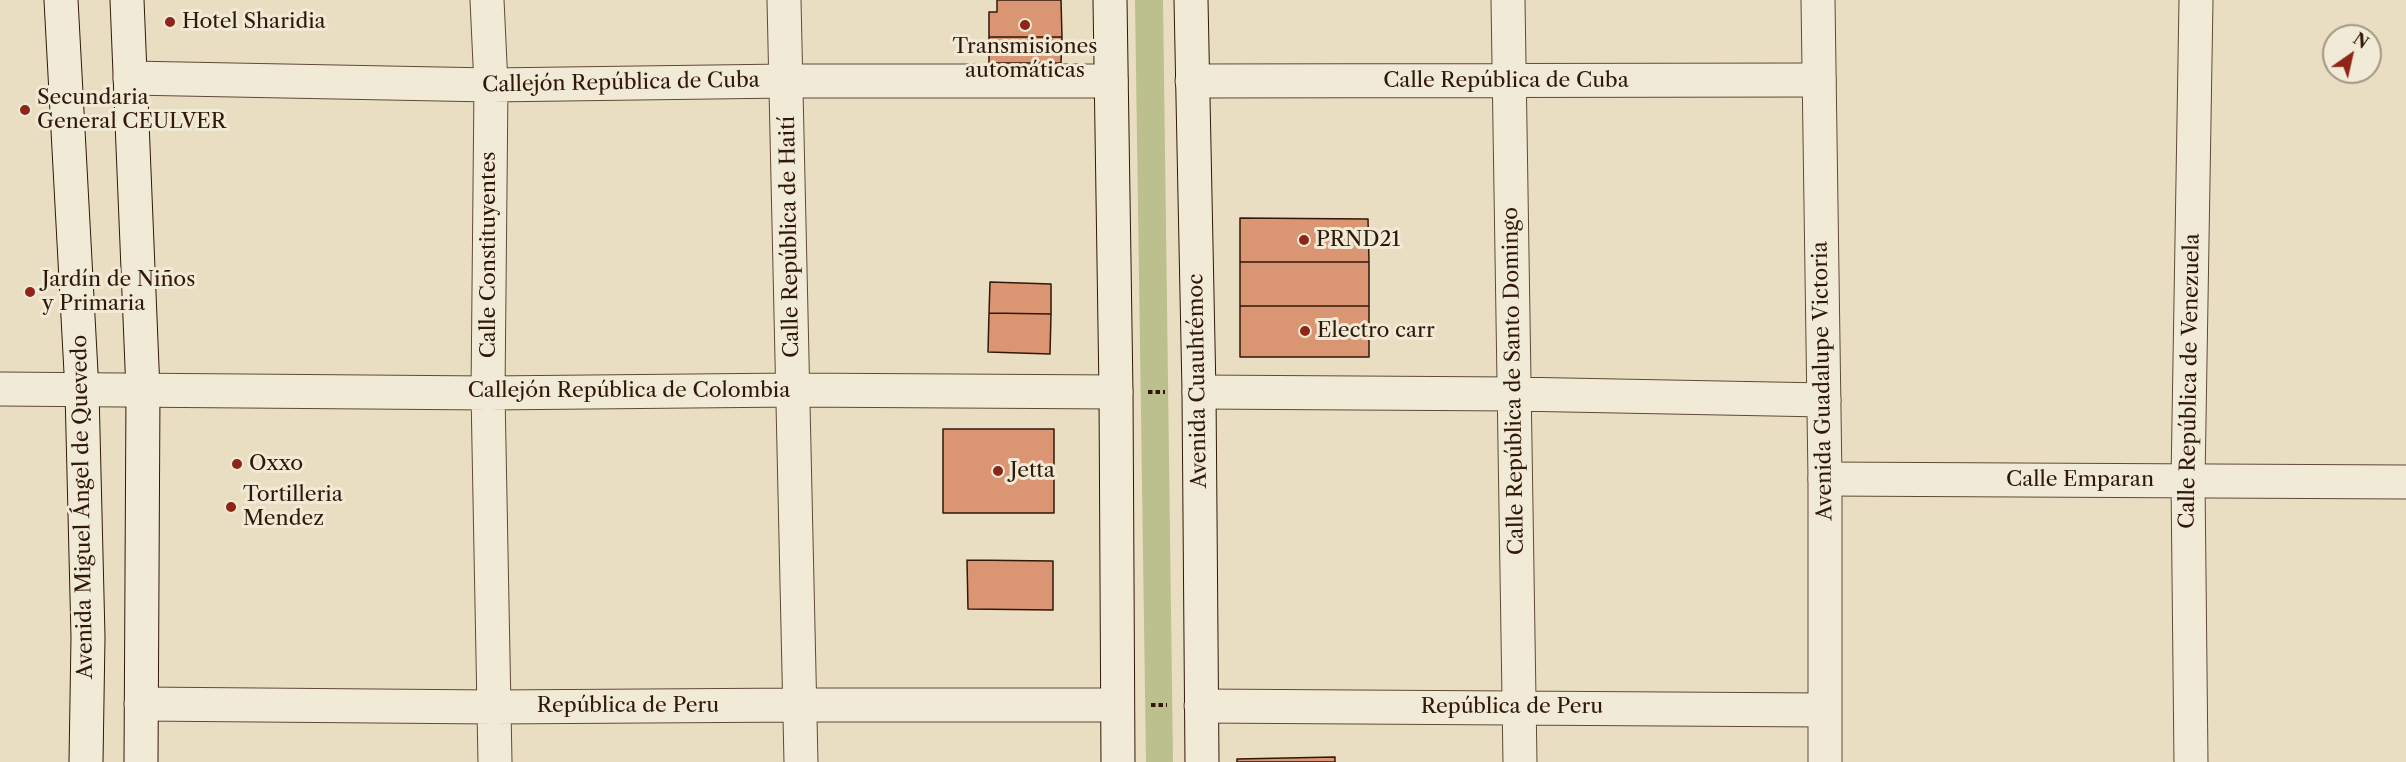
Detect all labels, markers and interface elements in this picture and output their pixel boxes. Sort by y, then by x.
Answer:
place label: Hotel Sharidia [182,9,326,35]
marker: Hotel Sharidia [163,15,177,29]
marker: Transmisiones automáticas [1018,18,1032,32]
north arrow [2322,24,2382,84]
text: N [2350,29,2372,53]
place label: Transmisiones automáticas [953,34,1097,84]
street label: Callejón República de Cuba [482,68,760,98]
street label: Calle República de Cuba [1383,68,1629,94]
place label: Secundaria General CEULVER [37,85,226,135]
marker: Secundaria General CEULVER [18,103,32,117]
street label: Calle República de Haití [775,116,805,358]
street label: Calle Constituyentes [476,152,502,358]
street label: Calle República de Santo Domingo [1498,207,1530,555]
place label: PRND21 [1316,227,1400,253]
marker: PRND21 [1297,233,1311,247]
street label: Calle República de Venezuela [2175,233,2205,529]
street label: Avenida Guadalupe Victoria [1808,241,1838,521]
place label: Jardín de Niños y Primaria [42,267,195,317]
street label: Avenida Cuauhtémoc [1184,273,1212,489]
marker: Jardín de Niños y Primaria [23,285,37,299]
place label: Electro carr [1317,318,1435,344]
marker: Electro carr [1298,324,1312,338]
street label: Avenida Miguel Ángel de Quevedo [67,335,99,679]
street label: Callejón República de Colombia [468,378,790,404]
place label: Oxxo [249,451,303,477]
marker: Oxxo [230,457,244,471]
place label: Jetta [1010,458,1055,484]
marker: Jetta [991,464,1005,478]
street label: Calle Emparan [2006,467,2154,493]
place label: Tortilleria Mendez [243,482,343,532]
marker: Tortilleria Mendez [224,500,238,514]
street label: República de Peru [537,693,719,719]
street label: República de Peru [1421,694,1603,720]

